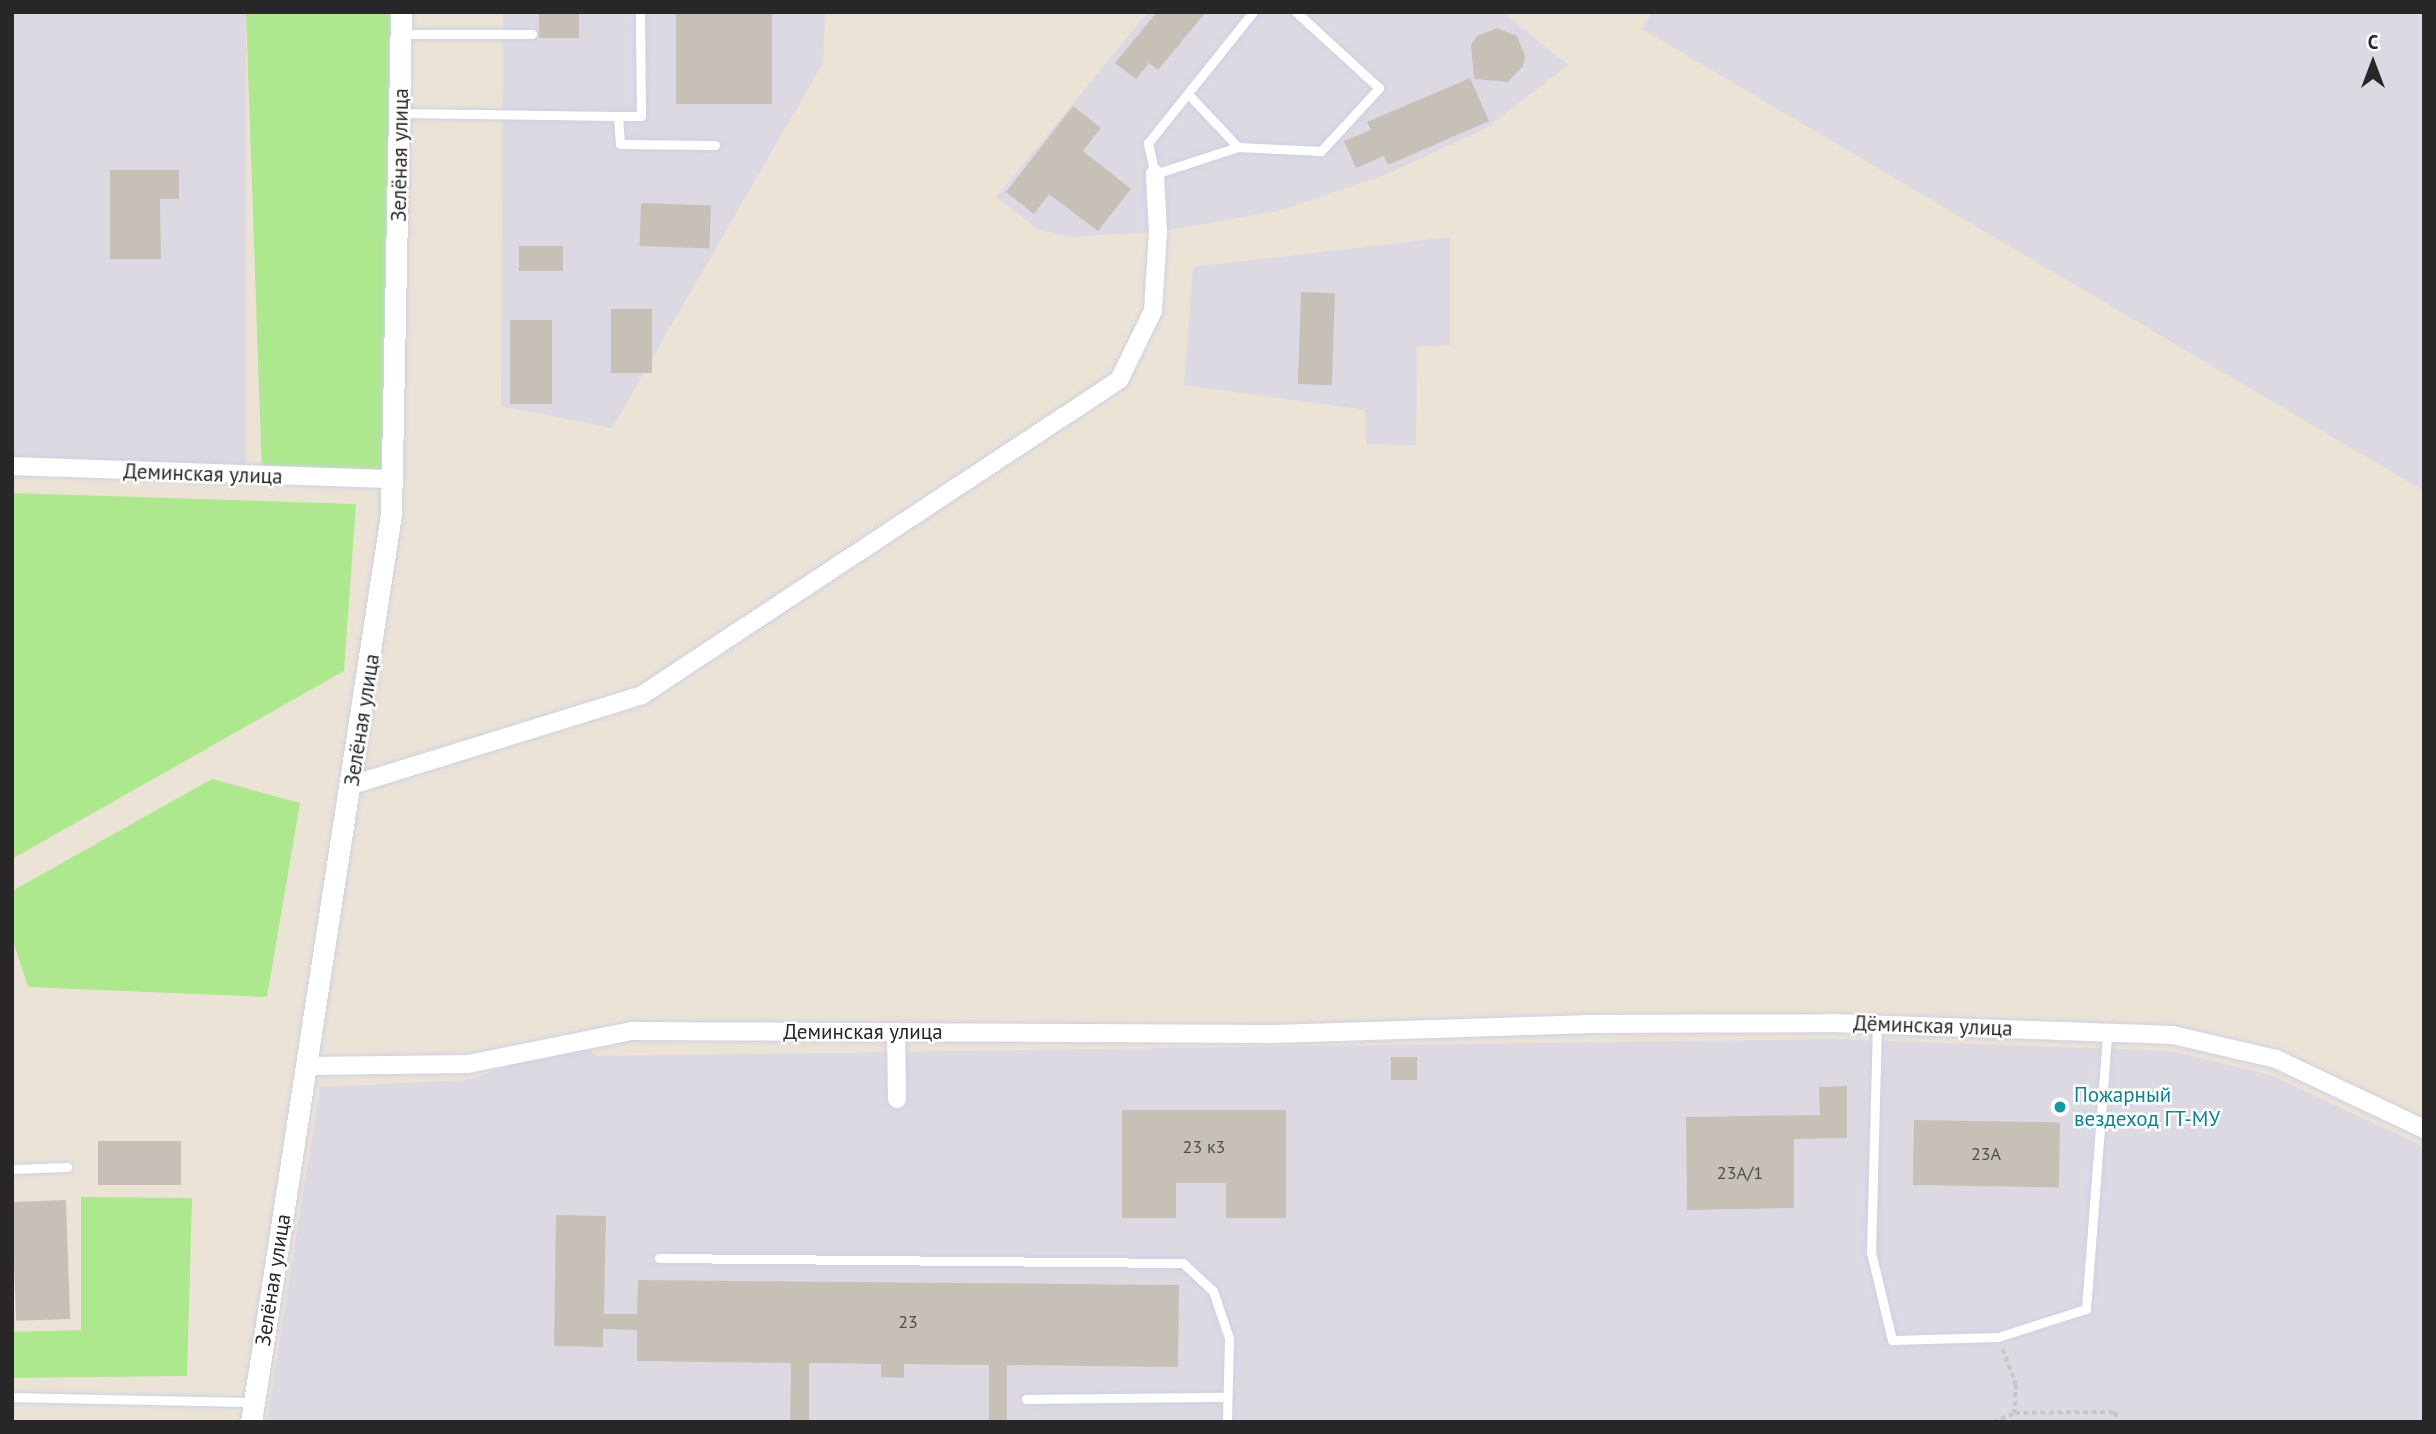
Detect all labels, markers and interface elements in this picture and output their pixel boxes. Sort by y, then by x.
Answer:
north arrow [2338,28,2408,98]
text: С [2368,30,2378,54]
street label: Зелёная улица [386,88,414,222]
street label: Деминская улица [123,459,283,489]
street label: Зелёная улица [339,652,385,788]
street label: Дёминская улица [1853,1011,2013,1041]
street label: Деминская улица [783,1019,943,1045]
place label: Пожарный вездеход ГТ-МУ [2074,1082,2220,1132]
marker: Пожарный вездеход ГТ-МУ [2052,1099,2068,1115]
house number: 23 к3 [1183,1136,1225,1158]
house number: 23А [1971,1143,2001,1165]
house number: 23А/1 [1717,1162,1763,1184]
street label: Зелёная улица [250,1212,296,1348]
house number: 23 [898,1311,918,1333]

